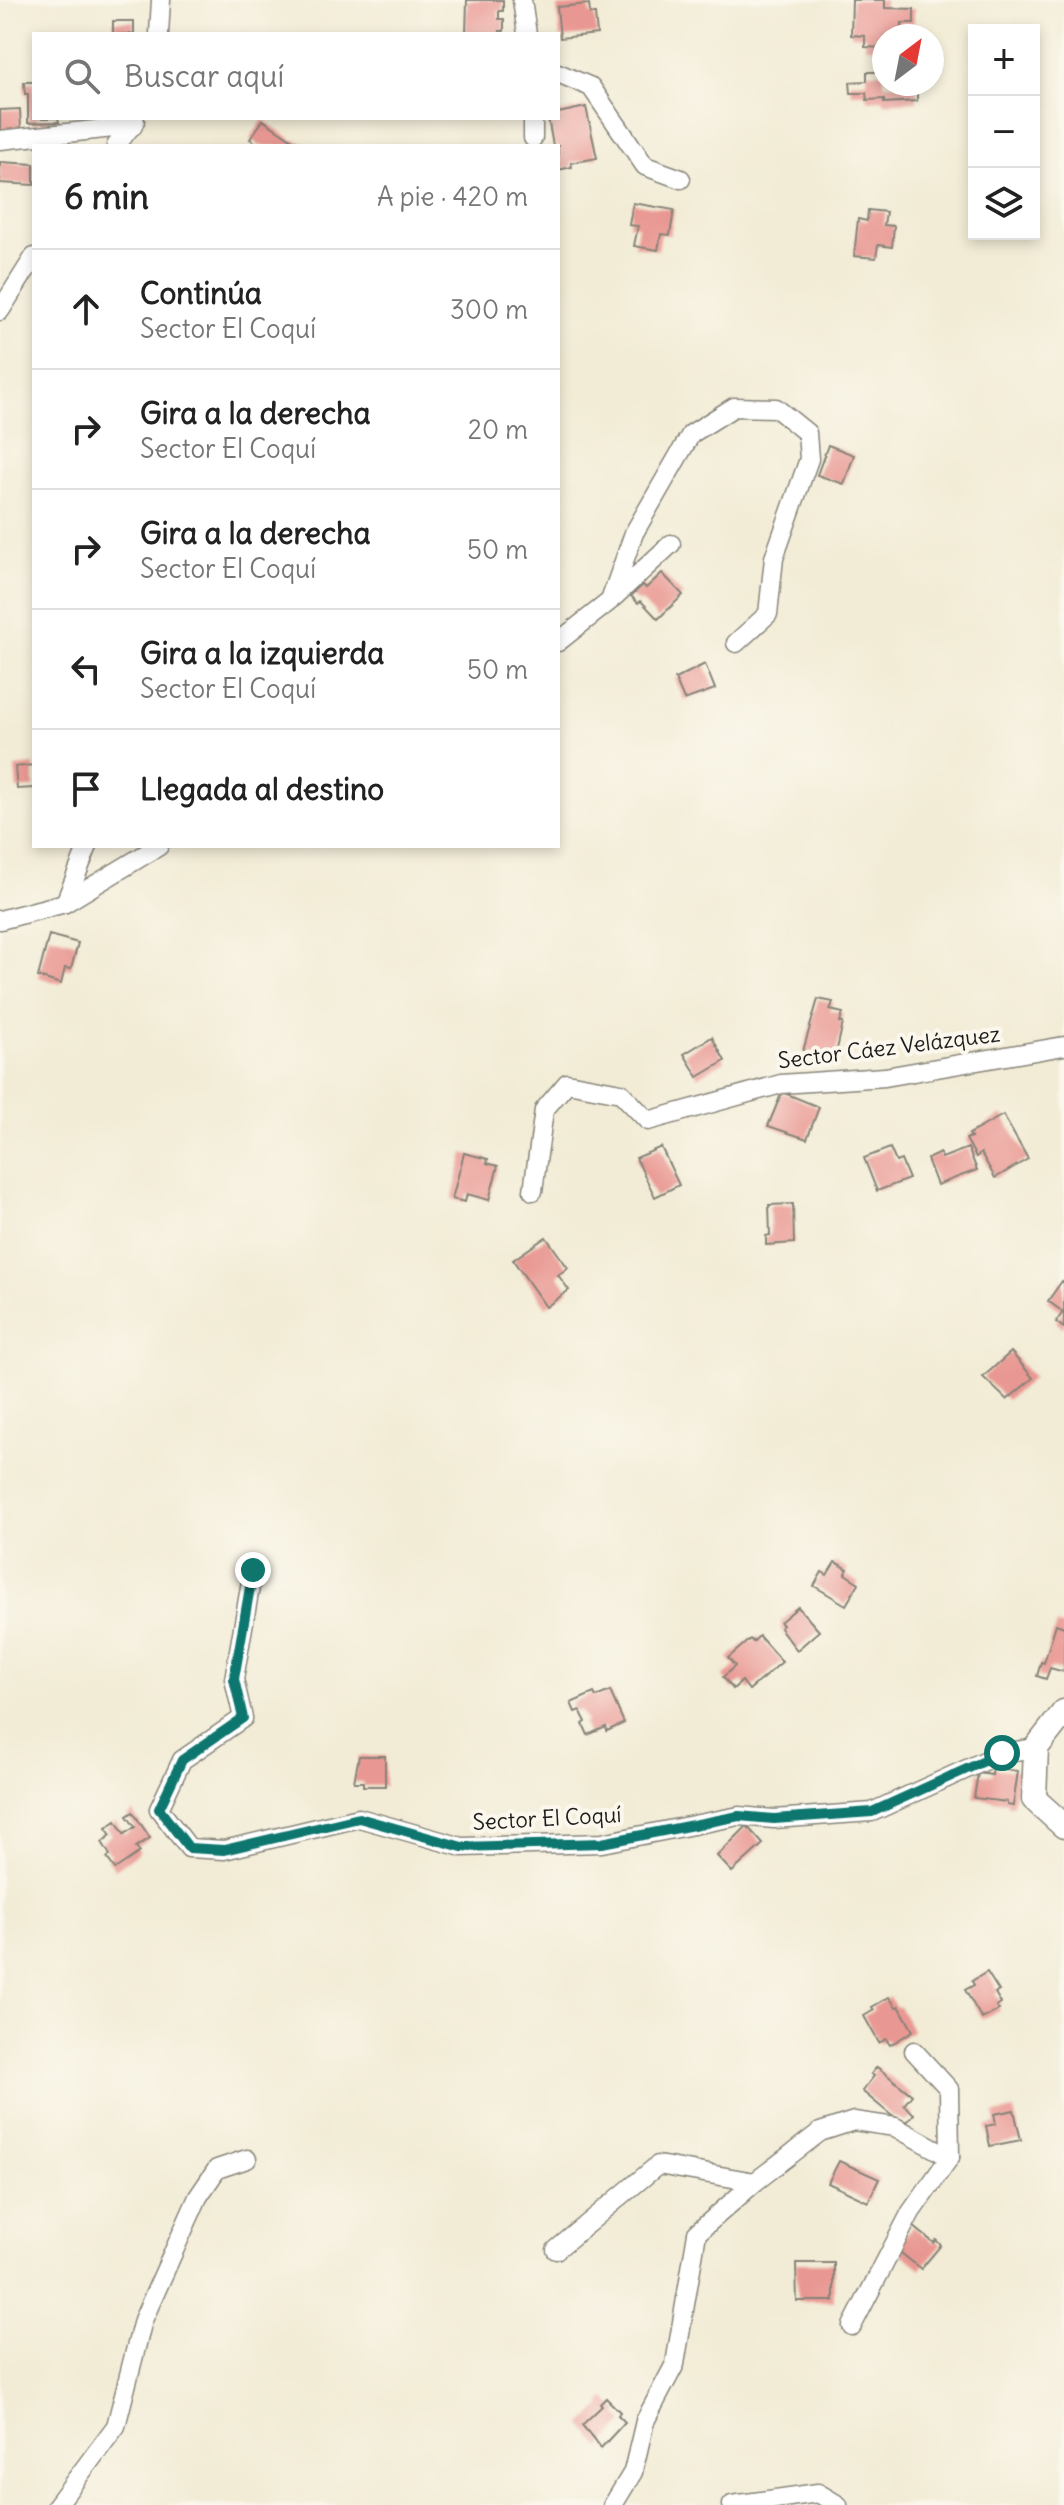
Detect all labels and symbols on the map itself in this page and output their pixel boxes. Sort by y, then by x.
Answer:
north arrow [872,24,944,96]
street label: Sector Cáez Velázquez [776,1019,1002,1075]
route end [235,1552,271,1588]
route start [984,1735,1020,1771]
street label: Sector El Coquí [472,1800,622,1836]

